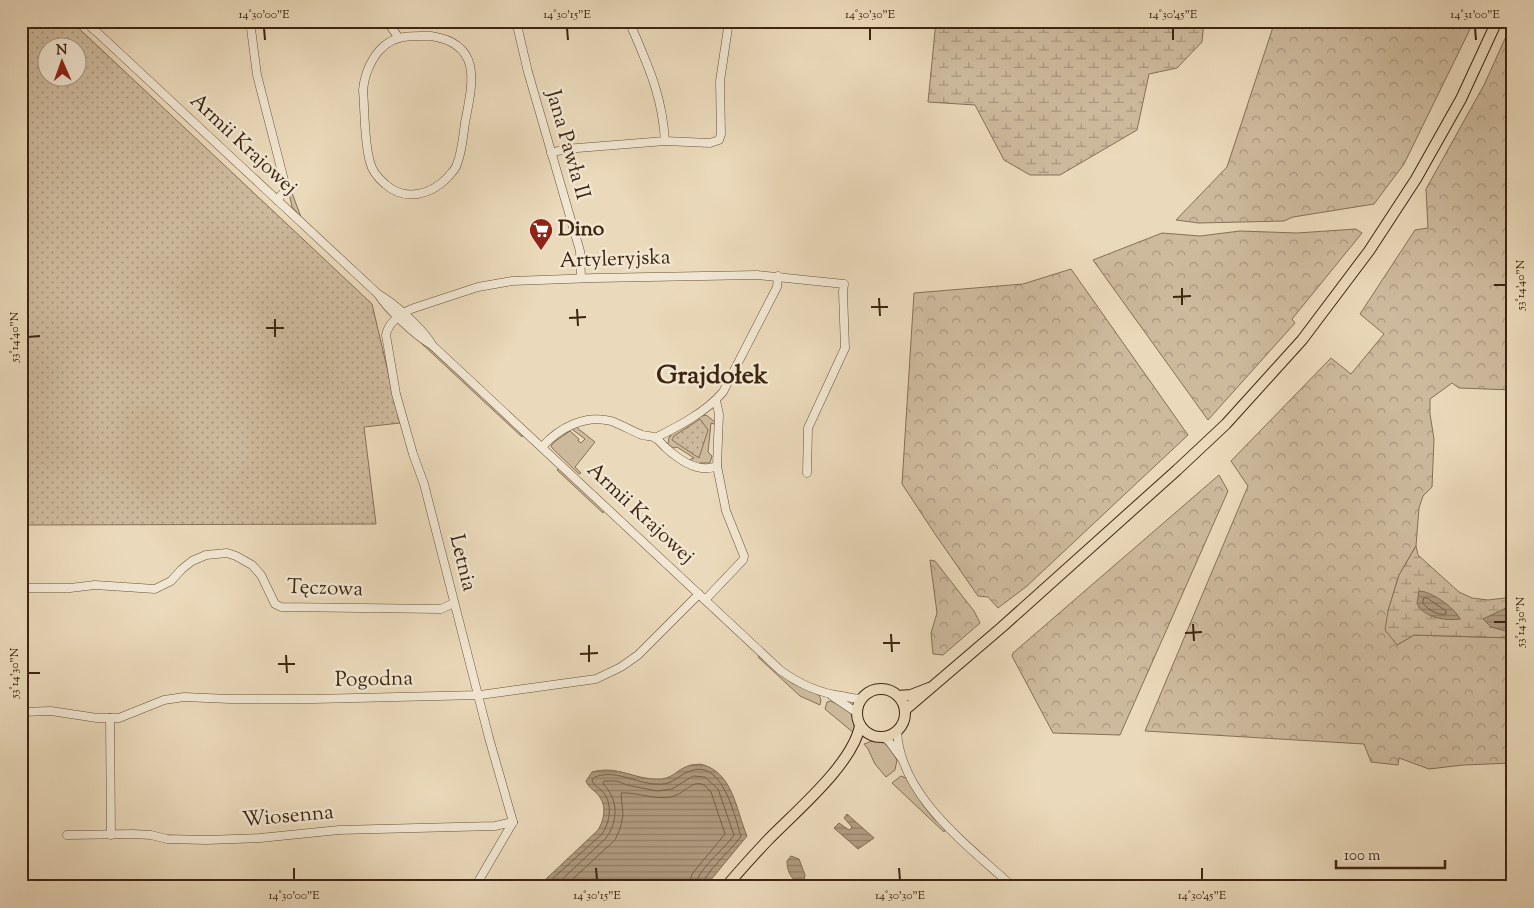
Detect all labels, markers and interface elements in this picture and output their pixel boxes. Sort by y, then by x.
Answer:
text: 14°30'00"E [238,6,290,24]
text: 14°30'15"E [543,6,592,24]
text: 14°30'30"E [845,6,896,24]
text: 14°30'45"E [1149,6,1198,24]
text: 14°31'00"E [1450,6,1500,24]
north arrow [38,38,88,88]
text: N [56,41,68,61]
street label: Jana Pawła II [537,86,597,203]
street label: Armii Krajowej [182,87,304,203]
place label: Dino [558,215,605,245]
supermarket icon: Dino [528,217,554,251]
street label: Artyleryjska [559,243,671,277]
text: 53°14'40"N [1512,259,1530,311]
text: 53°14'40"N [6,311,24,363]
district label: Grajdołek [656,358,769,395]
street label: Armii Krajowej [579,456,701,572]
street label: Letnia [440,531,484,595]
street label: Tęczowa [286,573,364,605]
text: 53°14'30"N [1512,596,1530,648]
text: 53°14'30"N [6,647,24,699]
street label: Pogodna [335,664,414,696]
street label: Wiosenna [241,798,335,836]
scale bar [1336,838,1445,870]
text: 100 m [1344,846,1381,867]
text: 14°30'00"E [268,887,320,905]
text: 14°30'15"E [573,887,622,905]
text: 14°30'30"E [875,887,926,905]
text: 14°30'45"E [1178,887,1227,905]

